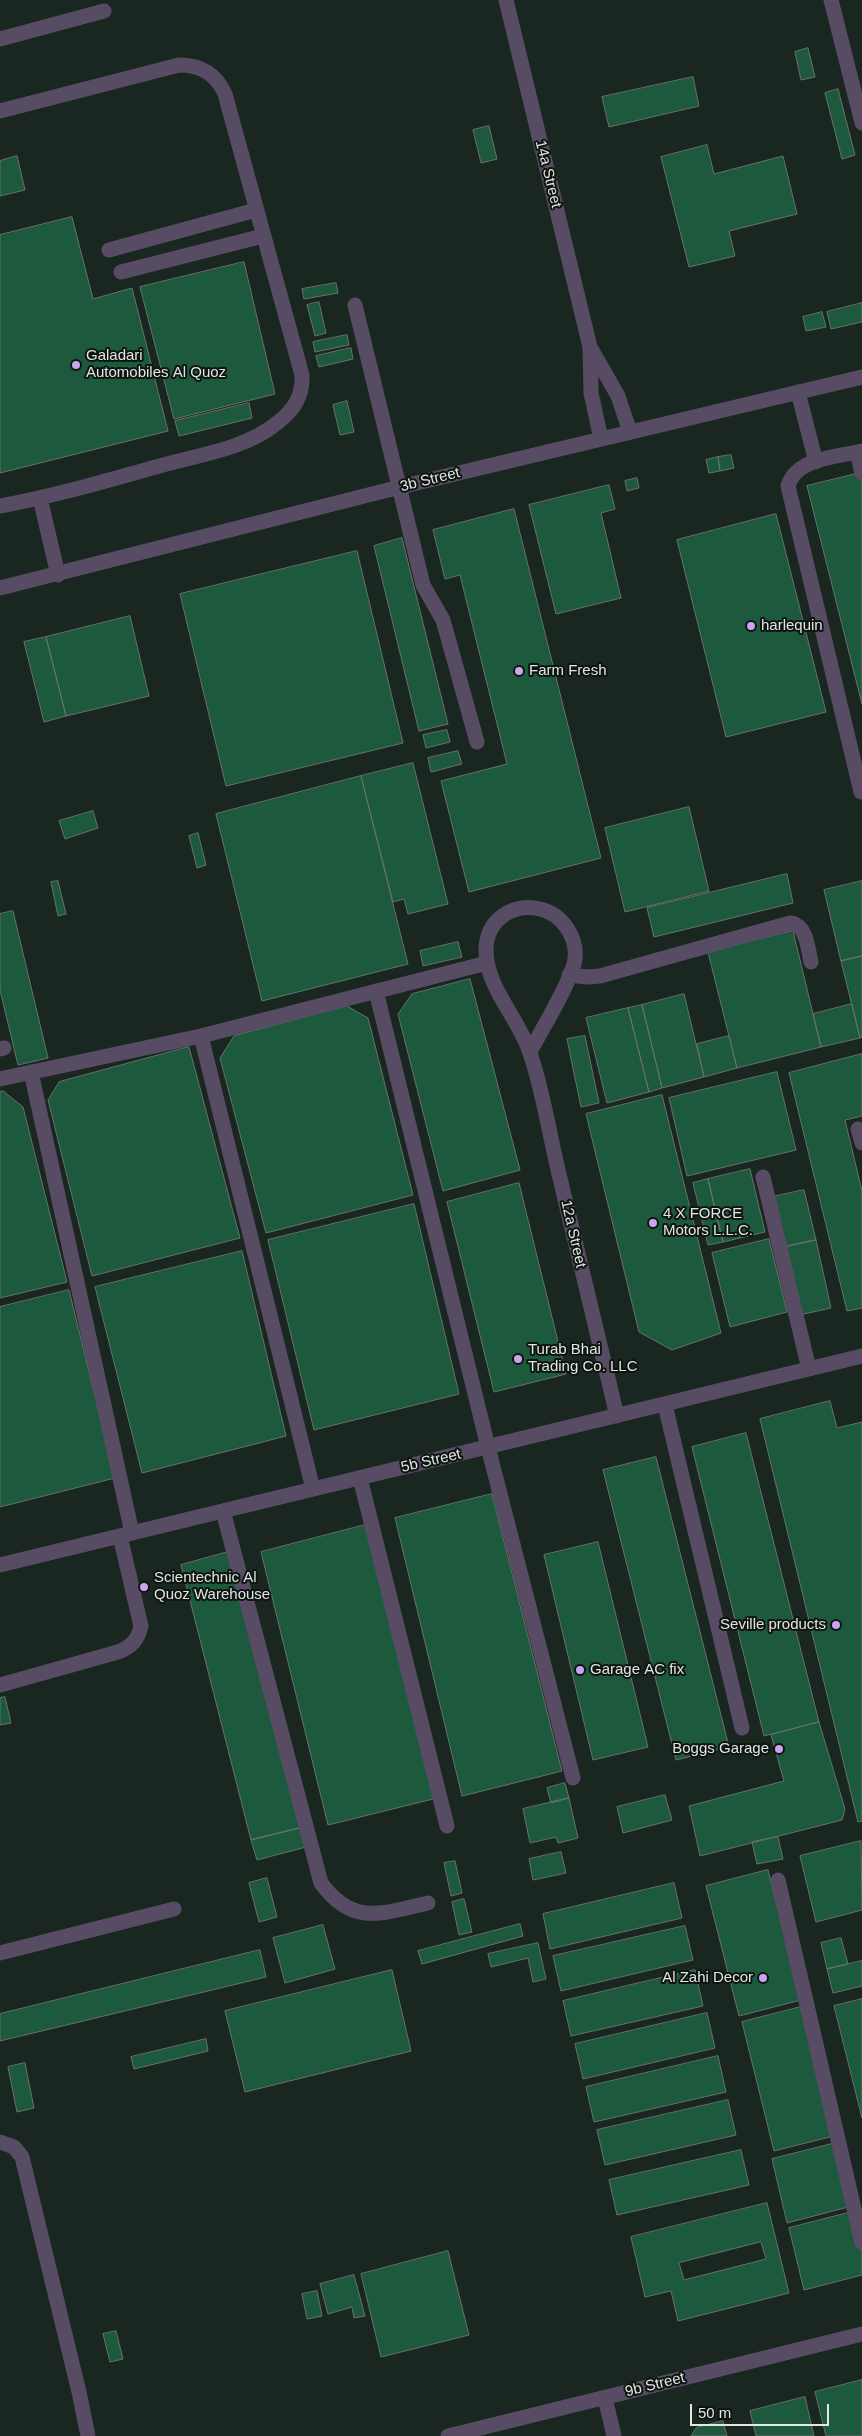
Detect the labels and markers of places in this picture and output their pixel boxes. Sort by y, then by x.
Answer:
place label: Galadari Automobiles Al Quoz [86,347,226,382]
marker: Galadari Automobiles Al Quoz [70,359,82,371]
place label: harlequin [761,617,823,635]
marker: harlequin [745,620,757,632]
place label: Farm Fresh [529,662,607,680]
marker: Farm Fresh [513,665,525,677]
place label: 4 X FORCE Motors L.L.C. [663,1205,753,1240]
marker: 4 X FORCE Motors L.L.C. [647,1217,659,1229]
place label: Turab Bhai Trading Co. LLC [528,1341,637,1376]
marker: Turab Bhai Trading Co. LLC [512,1353,524,1365]
place label: Scientechnic Al Quoz Warehouse [154,1569,270,1604]
marker: Scientechnic Al Quoz Warehouse [138,1581,150,1593]
place label: Seville products [720,1616,826,1634]
marker: Seville products [830,1619,842,1631]
place label: Garage AC fix [590,1661,684,1679]
marker: Garage AC fix [574,1664,586,1676]
place label: Boggs Garage [672,1740,769,1758]
marker: Boggs Garage [773,1743,785,1755]
place label: Al Zahi Decor [662,1969,753,1987]
marker: Al Zahi Decor [757,1972,769,1984]

